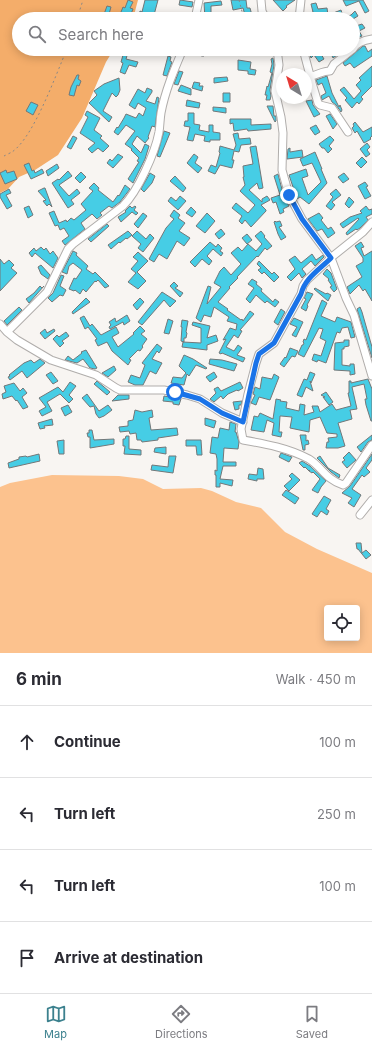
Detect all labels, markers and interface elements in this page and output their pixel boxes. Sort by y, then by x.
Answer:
search box [12,12,360,56]
icon: search [26,23,48,45]
text: Search here [58,25,144,44]
north arrow [276,68,312,104]
route end [280,186,298,204]
route start [166,383,184,401]
map controls [324,605,360,641]
button: locate [324,605,360,641]
text: 6 min [16,669,62,689]
text: Walk · 450 m [276,671,356,687]
icon: ahead [16,731,38,753]
text: Continue [54,732,121,751]
text: 100 m [319,734,356,750]
icon: left [16,803,38,825]
text: Turn left [54,804,115,823]
text: 250 m [317,806,356,822]
icon: left [16,875,38,897]
text: Turn left [54,876,115,895]
text: 100 m [319,878,356,894]
icon: arrive [16,947,38,969]
text: Arrive at destination [54,948,203,967]
tab: Map [44,1003,67,1041]
tab: Directions [155,1003,208,1041]
tab: Saved [296,1003,328,1041]

